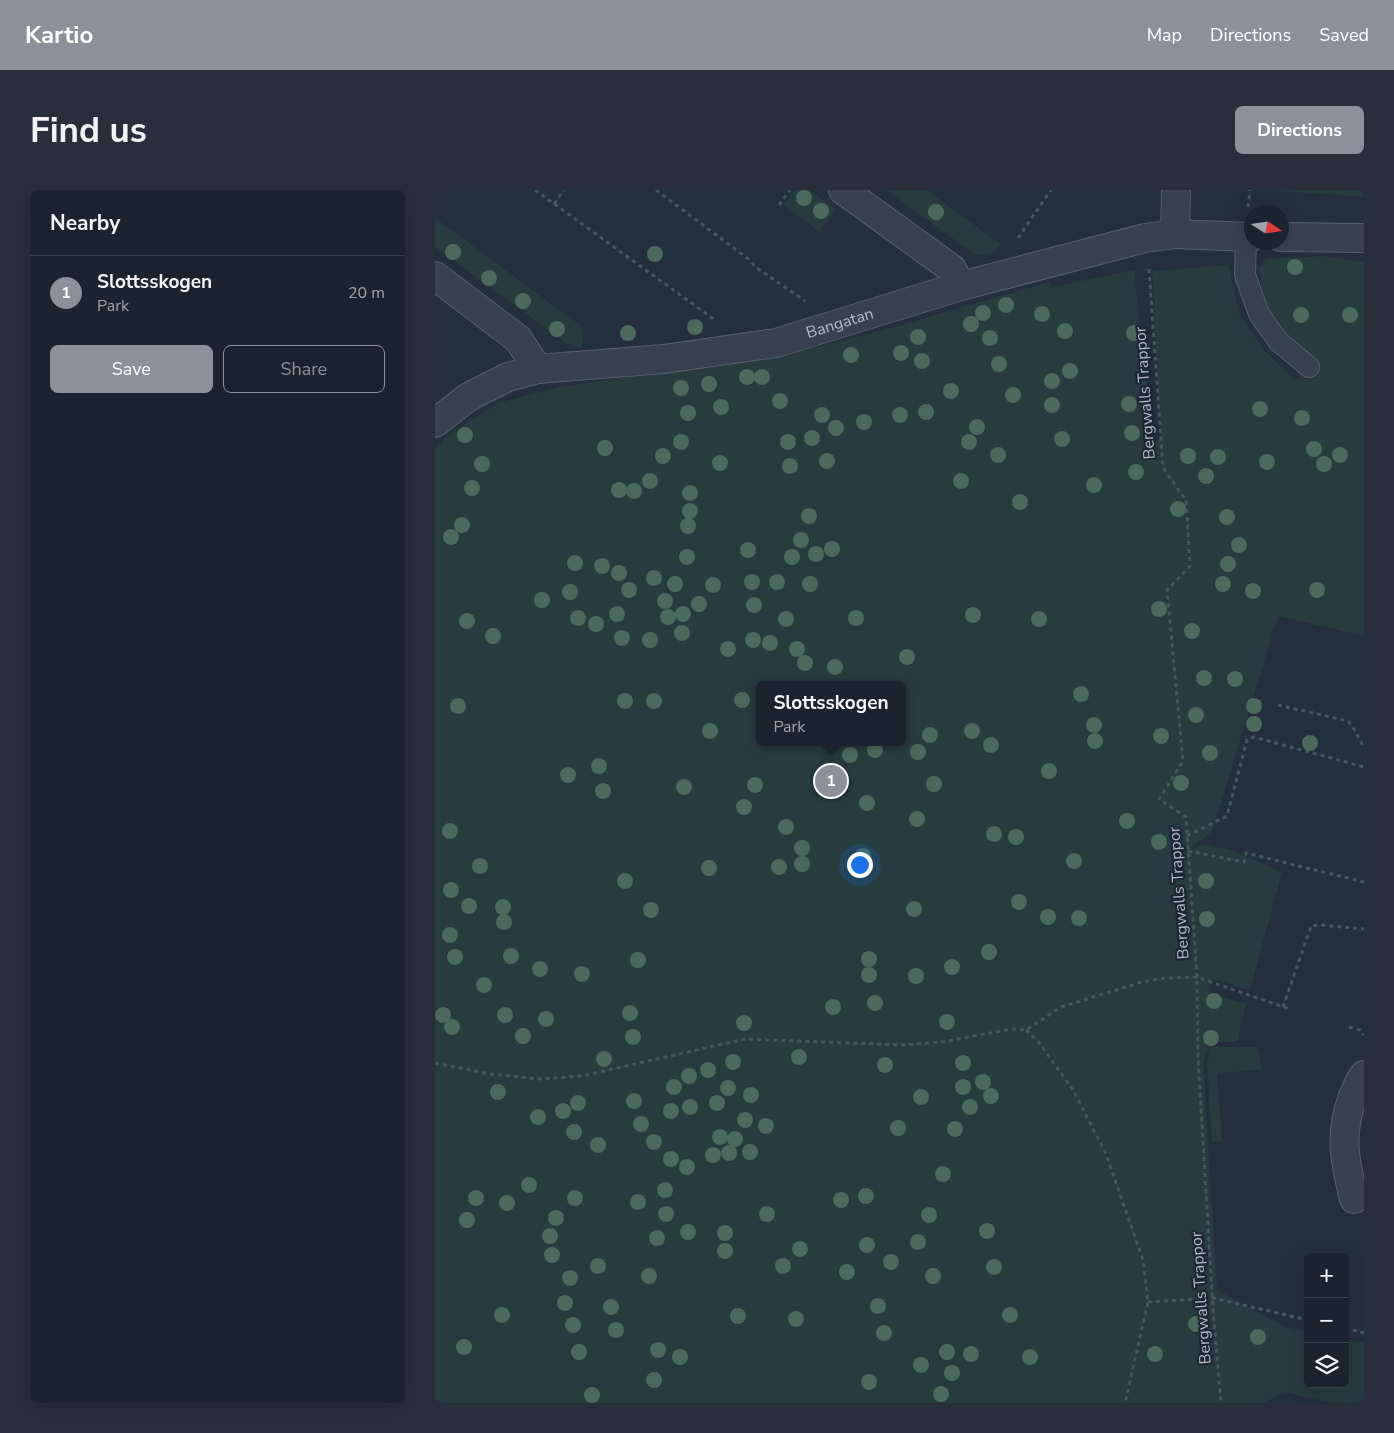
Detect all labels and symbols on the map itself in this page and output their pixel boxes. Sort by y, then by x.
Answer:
north arrow [1244,205,1289,250]
street label: Bangatan [803,303,876,344]
street label: Bergwalls Trappor [1129,326,1161,460]
pin: 1 [815,762,847,800]
street label: Bergwalls Trappor [1163,826,1195,960]
your location [847,852,873,878]
street label: Bergwalls Trappor [1185,1231,1217,1365]

